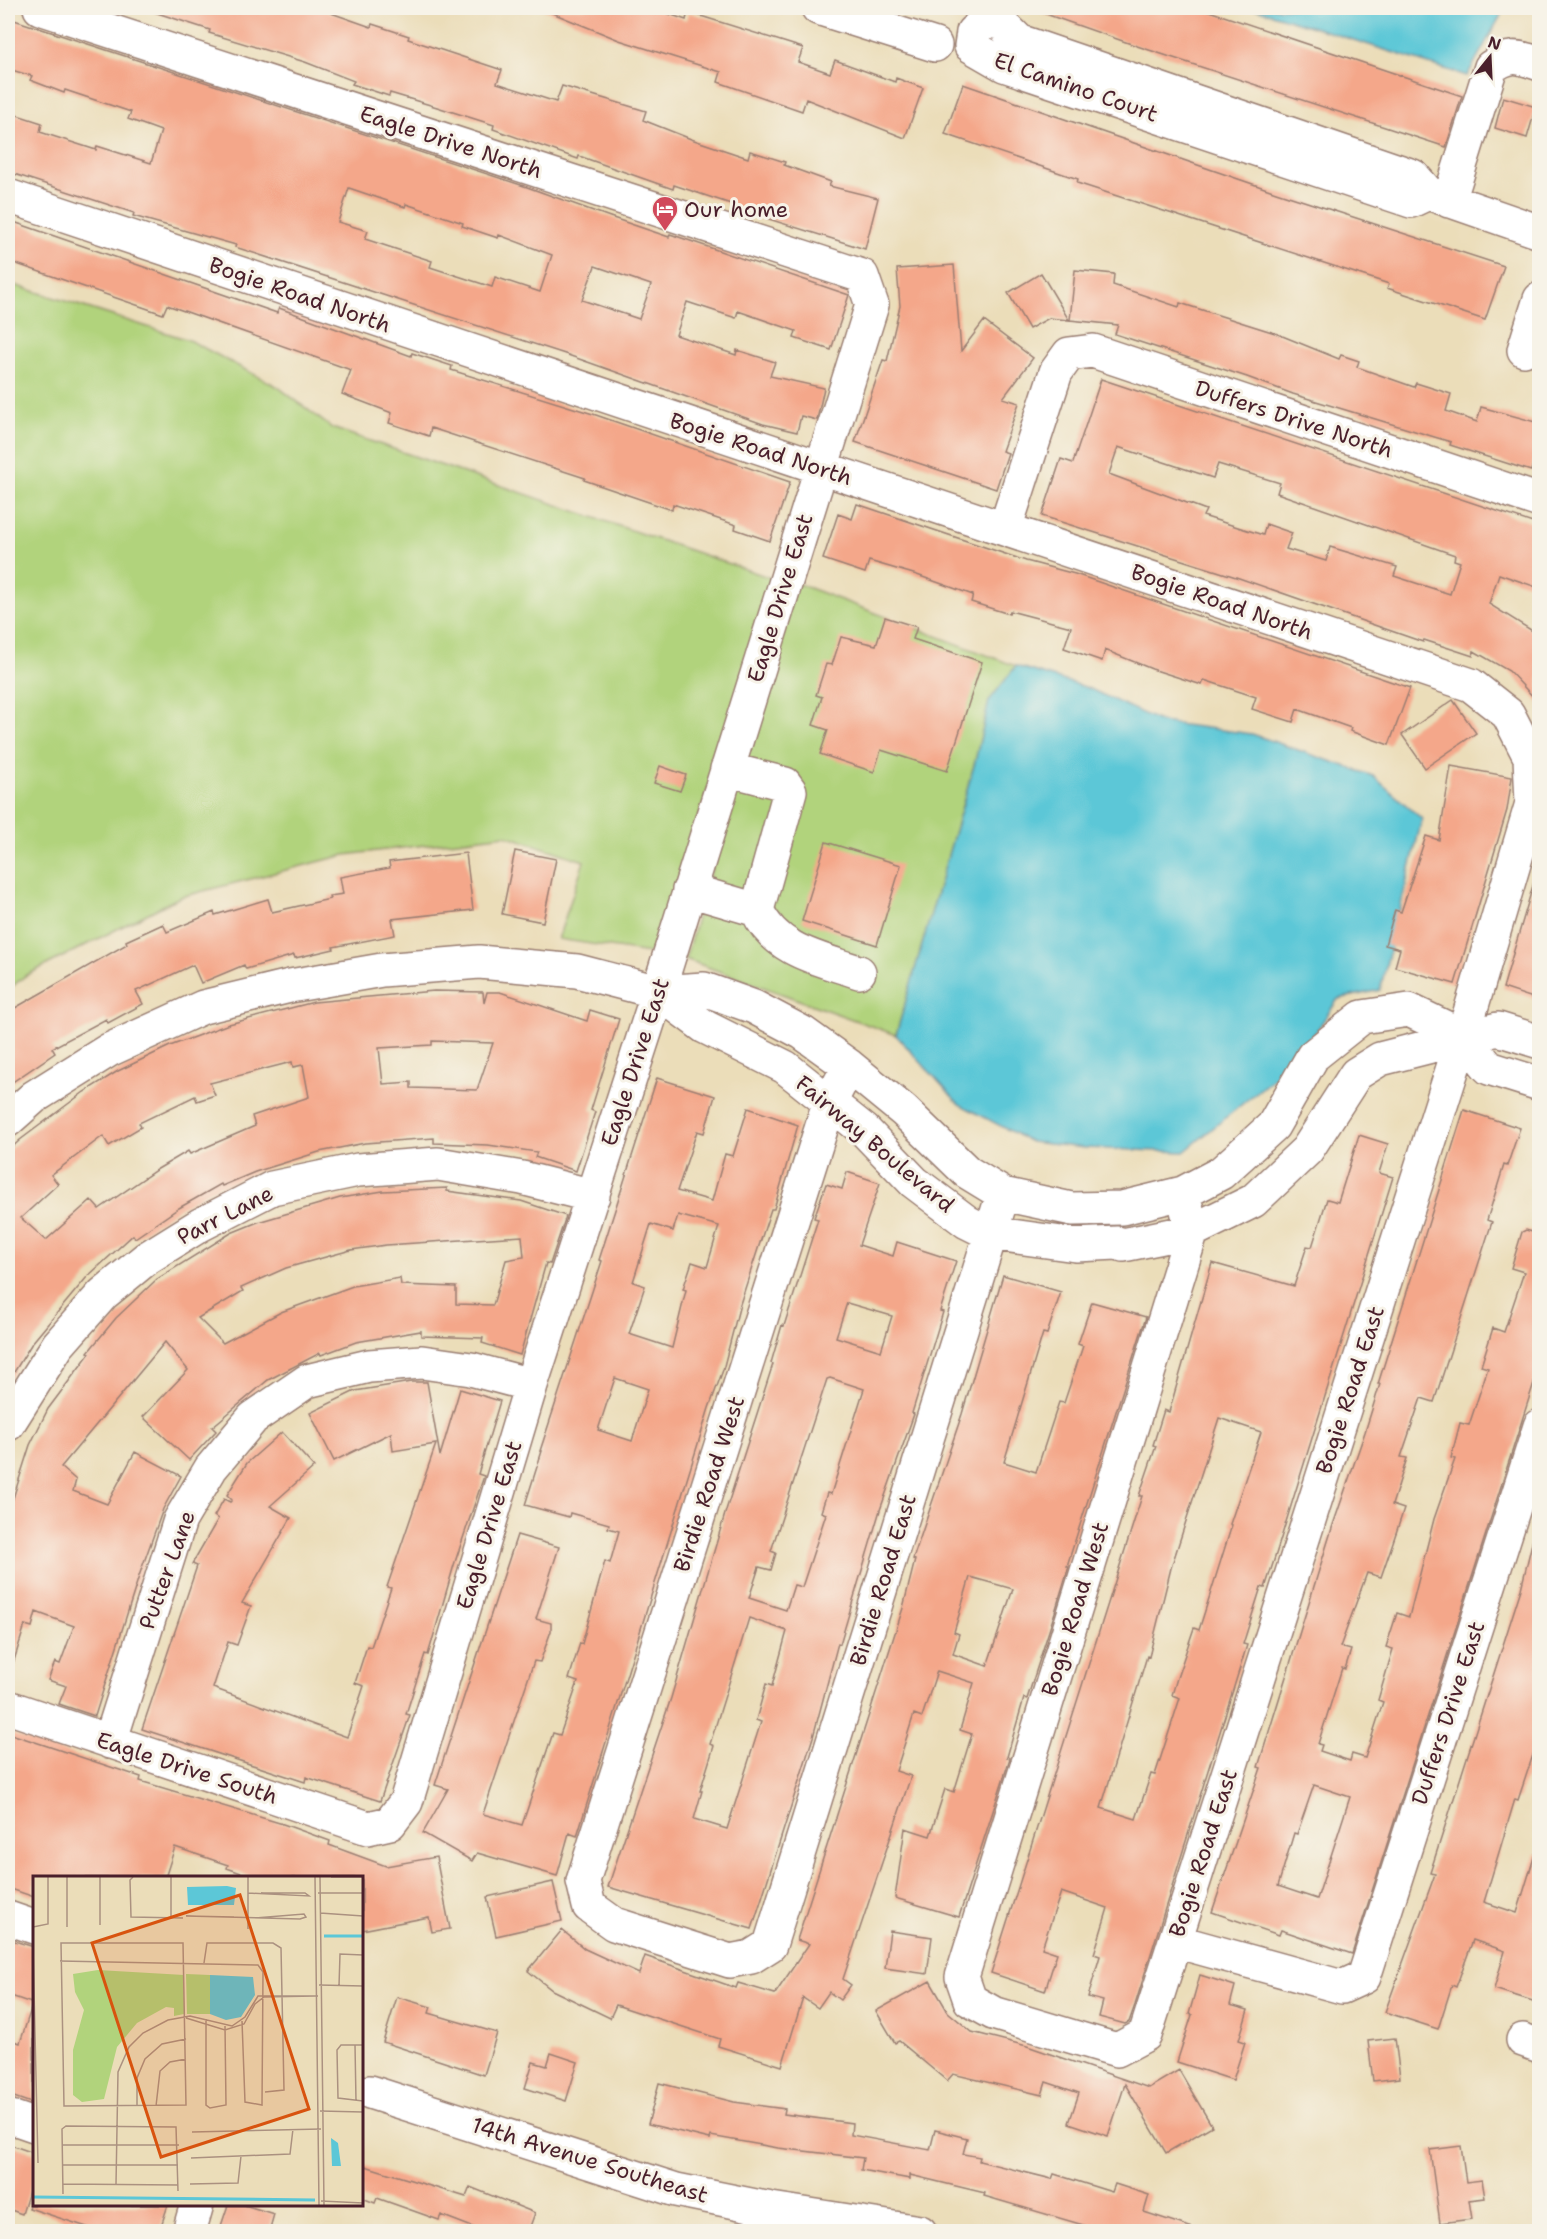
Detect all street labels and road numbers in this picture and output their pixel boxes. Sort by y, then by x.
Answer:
street label: El Camino Court [990,45,1162,129]
street label: Eagle Drive North [356,99,546,185]
street label: Bogie Road North [205,250,395,340]
street label: Duffers Drive North [1191,373,1397,465]
street label: Bogie Road North [666,406,856,492]
street label: Eagle Drive East [741,510,819,686]
street label: Bogie Road North [1127,557,1317,647]
street label: Eagle Drive East [594,974,676,1150]
street label: Fairway Boulevard [790,1069,961,1219]
street label: Parr Lane [172,1178,278,1252]
street label: Bogie Road East [1309,1302,1391,1478]
street label: Birdie Road West [667,1392,751,1576]
street label: Eagle Drive East [450,1437,528,1613]
street label: Birdie Road East [843,1491,923,1669]
street label: Putter Lane [132,1507,202,1633]
street label: Bogie Road West [1035,1518,1115,1700]
street label: Duffers Drive East [1405,1618,1491,1808]
street label: Eagle Drive South [93,1725,281,1811]
street label: Bogie Road East [1162,1765,1244,1941]
street label: 14th Avenue Southeast [468,2110,712,2210]

